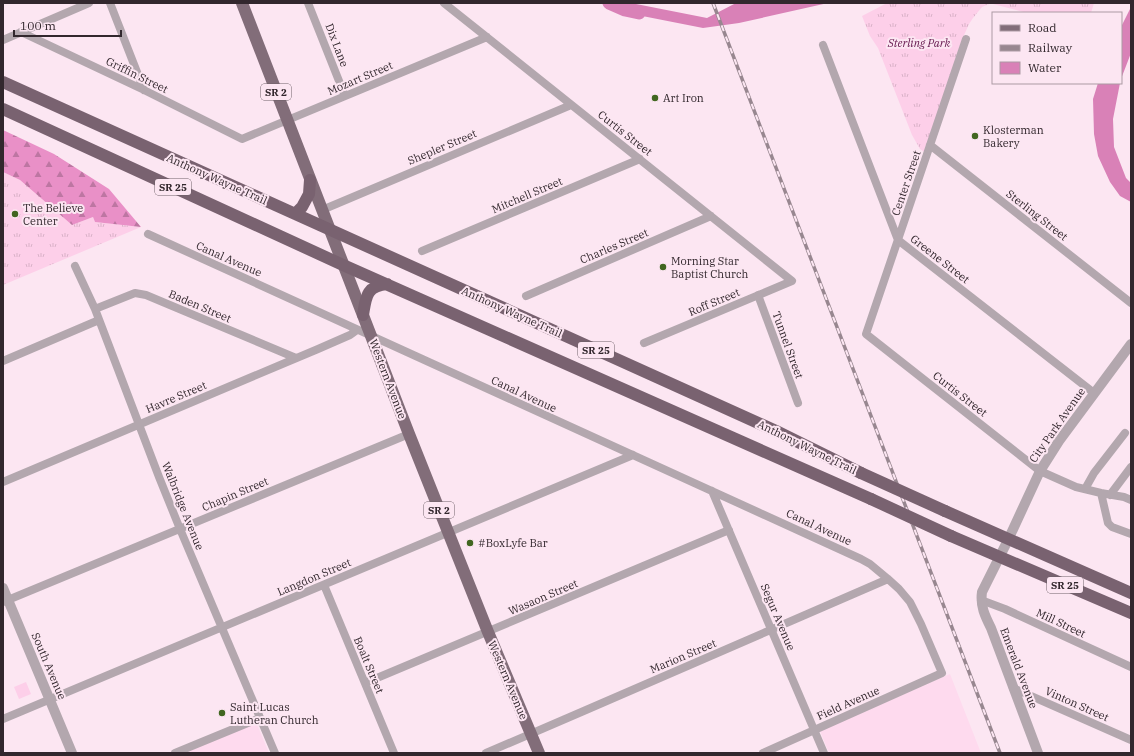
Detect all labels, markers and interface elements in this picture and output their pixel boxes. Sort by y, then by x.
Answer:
scale bar [14,12,121,38]
legend [992,12,1122,84]
text: 100 m [20,18,56,33]
text: Road [1028,20,1057,35]
street label: Dix Lane [322,21,352,69]
park label: Sterling Park [887,36,951,50]
text: Railway [1028,40,1073,55]
street label: Griffin Street [104,54,170,96]
street label: Mozart Street [325,58,395,98]
text: Water [1028,60,1062,75]
road number: SR 2 [261,84,291,100]
place label: Art Iron [663,91,704,105]
marker: Art Iron [650,93,660,103]
street label: Curtis Street [595,107,655,159]
place label: Klosterman Bakery [983,123,1044,150]
street label: Shepler Street [405,126,479,168]
marker: Klosterman Bakery [970,131,980,141]
street label: Center Street [888,148,924,217]
street label: Anthony Wayne Trail [164,150,270,208]
street label: Mitchell Street [490,174,565,216]
road number: SR 25 [155,179,191,195]
street label: Sterling Street [1003,187,1071,243]
place label: The Believe Center [23,201,83,228]
marker: The Believe Center [10,209,20,219]
street label: Charles Street [578,225,650,267]
street label: Greene Street [908,232,972,286]
street label: Canal Avenue [194,238,264,280]
place label: Morning Star Baptist Church [671,254,749,281]
marker: Morning Star Baptist Church [658,262,668,272]
street label: Anthony Wayne Trail [459,283,565,341]
street label: Roff Street [686,285,742,319]
street label: Baden Street [167,287,233,325]
street label: Tunnel Street [769,309,807,381]
street label: Western Avenue [366,337,410,421]
road number: SR 25 [578,342,614,358]
street label: Curtis Street [930,368,990,420]
street label: Canal Avenue [489,373,559,415]
street label: Havre Street [144,378,209,416]
street label: City Park Avenue [1026,385,1088,465]
street label: Anthony Wayne Trail [755,417,859,477]
street label: Walbridge Avenue [159,460,207,552]
street label: Chapin Street [200,474,270,514]
road number: SR 2 [424,502,454,518]
street label: Canal Avenue [784,506,854,548]
place label: #BoxLyfe Bar [478,536,548,550]
marker: #BoxLyfe Bar [465,538,475,548]
street label: Langdon Street [275,555,353,599]
street label: Wasaon Street [506,576,580,618]
road number: SR 25 [1047,577,1083,593]
street label: Segur Avenue [758,581,798,653]
street label: Mill Street [1034,605,1088,641]
street label: Emerald Avenue [997,626,1041,711]
street label: South Avenue [29,630,69,702]
street label: Boalt Street [351,634,387,696]
street label: Marion Street [648,636,718,676]
street label: Western Avenue [485,638,531,722]
street label: Field Avenue [814,683,882,723]
street label: Vinton Street [1043,684,1111,724]
place label: Saint Lucas Lutheran Church [230,700,319,727]
marker: Saint Lucas Lutheran Church [217,708,227,718]

